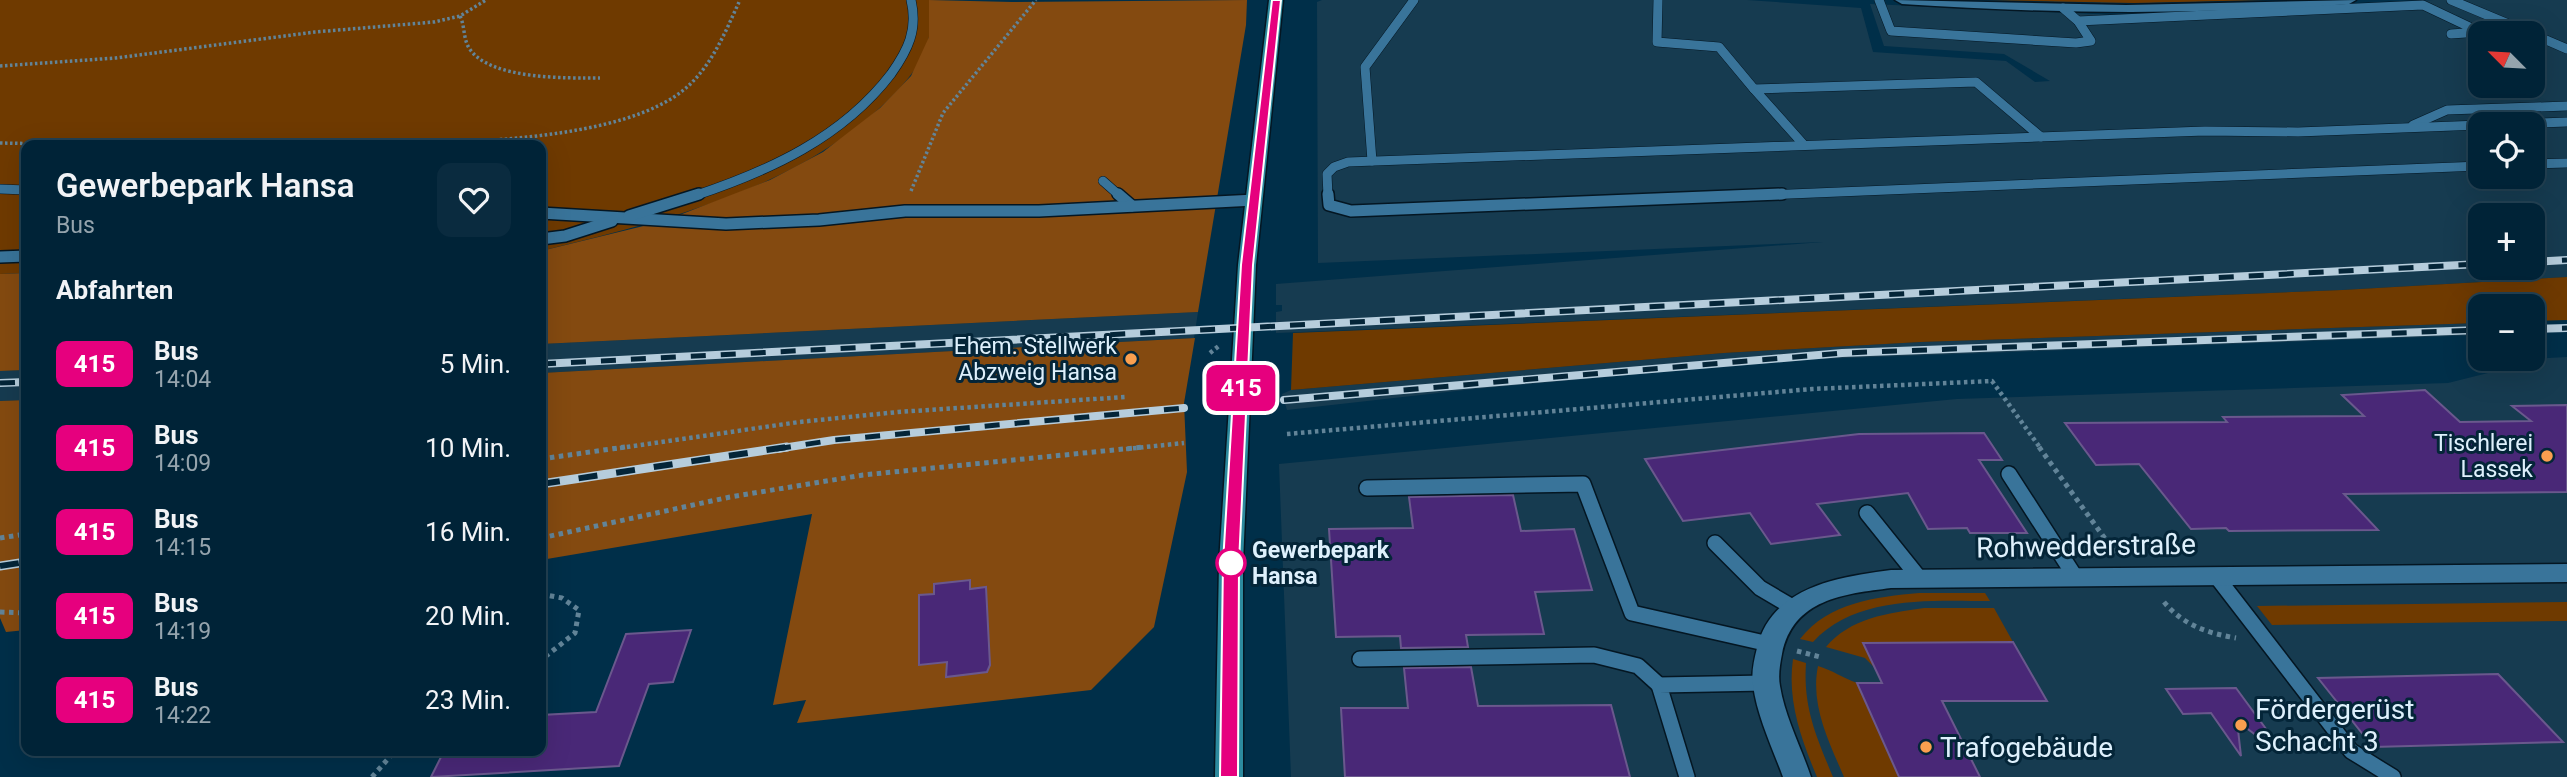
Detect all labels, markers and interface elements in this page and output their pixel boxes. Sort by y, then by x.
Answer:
north arrow [2468,21,2544,98]
map controls [2468,21,2545,371]
button: locate [2468,112,2545,189]
button: heart [437,163,511,237]
text: Gewerbepark Hansa [56,166,355,205]
button: + [2468,203,2545,280]
text: Bus [56,212,95,239]
text: Abfahrten [56,275,173,305]
button: − [2468,294,2545,371]
place label: Ehem. Stellwerk Abzweig Hansa [954,333,1117,386]
text: Bus [154,336,199,366]
text: 5 Min. [440,349,511,379]
text: 415 [74,350,115,378]
marker: Ehem. Stellwerk Abzweig Hansa [1123,351,1139,367]
line badge: 415 [1201,365,1281,411]
text: 14:04 [154,366,211,393]
text: 415 [1220,374,1262,402]
text: Bus [154,420,199,450]
place label: Tischlerei Lassek [2434,430,2533,483]
text: 10 Min. [425,433,511,463]
text: 415 [74,434,115,462]
marker: Tischlerei Lassek [2539,448,2555,464]
text: 14:09 [154,450,211,477]
text: Bus [154,504,199,534]
text: 16 Min. [425,517,511,547]
text: 415 [74,518,115,546]
street label: Rohwedderstraße [1976,528,2196,564]
text: 14:15 [154,534,211,561]
place label: Gewerbepark Hansa [1252,537,1390,590]
marker: Gewerbepark Hansa [1216,548,1246,578]
text: Bus [154,588,199,618]
text: 20 Min. [425,601,511,631]
text: 415 [74,602,115,630]
text: 14:19 [154,618,211,645]
text: Bus [154,672,199,702]
text: 23 Min. [425,685,511,715]
text: 415 [74,686,115,714]
place label: Fördergerüst Schacht 3 [2255,693,2414,758]
text: 14:22 [154,702,211,729]
marker: Fördergerüst Schacht 3 [2233,717,2249,733]
place label: Trafogebäude [1940,731,2113,764]
marker: Trafogebäude [1918,739,1934,755]

